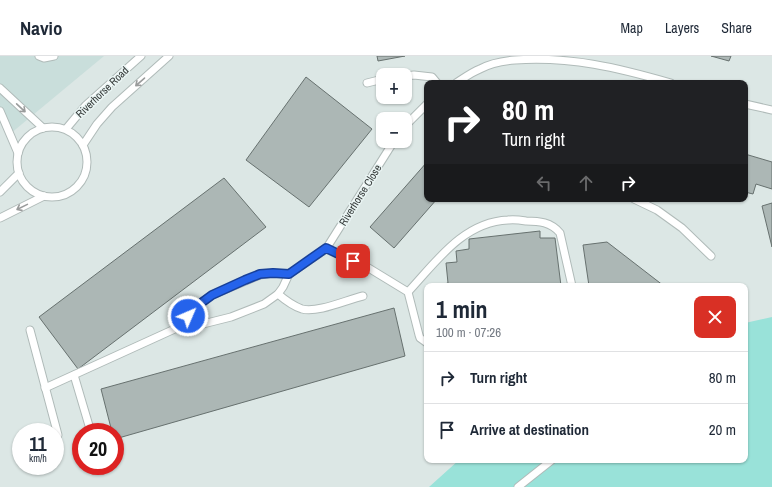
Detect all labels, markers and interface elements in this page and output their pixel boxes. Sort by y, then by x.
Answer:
text: Navio [20,15,62,41]
text: Map [621,19,643,37]
text: Layers [665,19,699,37]
text: Share [721,19,752,37]
street label: Riverhorse Road [73,63,131,121]
map controls [376,68,412,148]
button: + [376,68,412,104]
one-way arrow [136,77,146,86]
text: 80 m [502,91,554,129]
icon: right [436,96,488,148]
one-way arrow [16,103,26,113]
button: − [376,112,412,148]
text: Turn right [502,127,565,152]
street label: Riverhorse Close [336,162,384,228]
icon: left [533,172,555,194]
icon: ahead [575,172,597,194]
icon: right [617,172,639,194]
one-way arrow [16,203,28,211]
pin [336,244,370,278]
icon: arrive [342,250,364,272]
text: 1 min [436,293,487,325]
position arrow [167,295,209,337]
button: close [694,296,736,338]
text: 100 m · 07:26 [436,324,501,341]
icon: right [436,367,458,389]
text: Turn right [470,367,527,388]
text: 80 m [709,367,736,388]
icon: arrive [436,419,458,441]
text: Arrive at destination [470,419,589,440]
text: 20 m [709,419,736,440]
speed limit sign: 20 [72,423,124,475]
text: 11 [29,430,47,457]
text: km/h [29,452,47,465]

